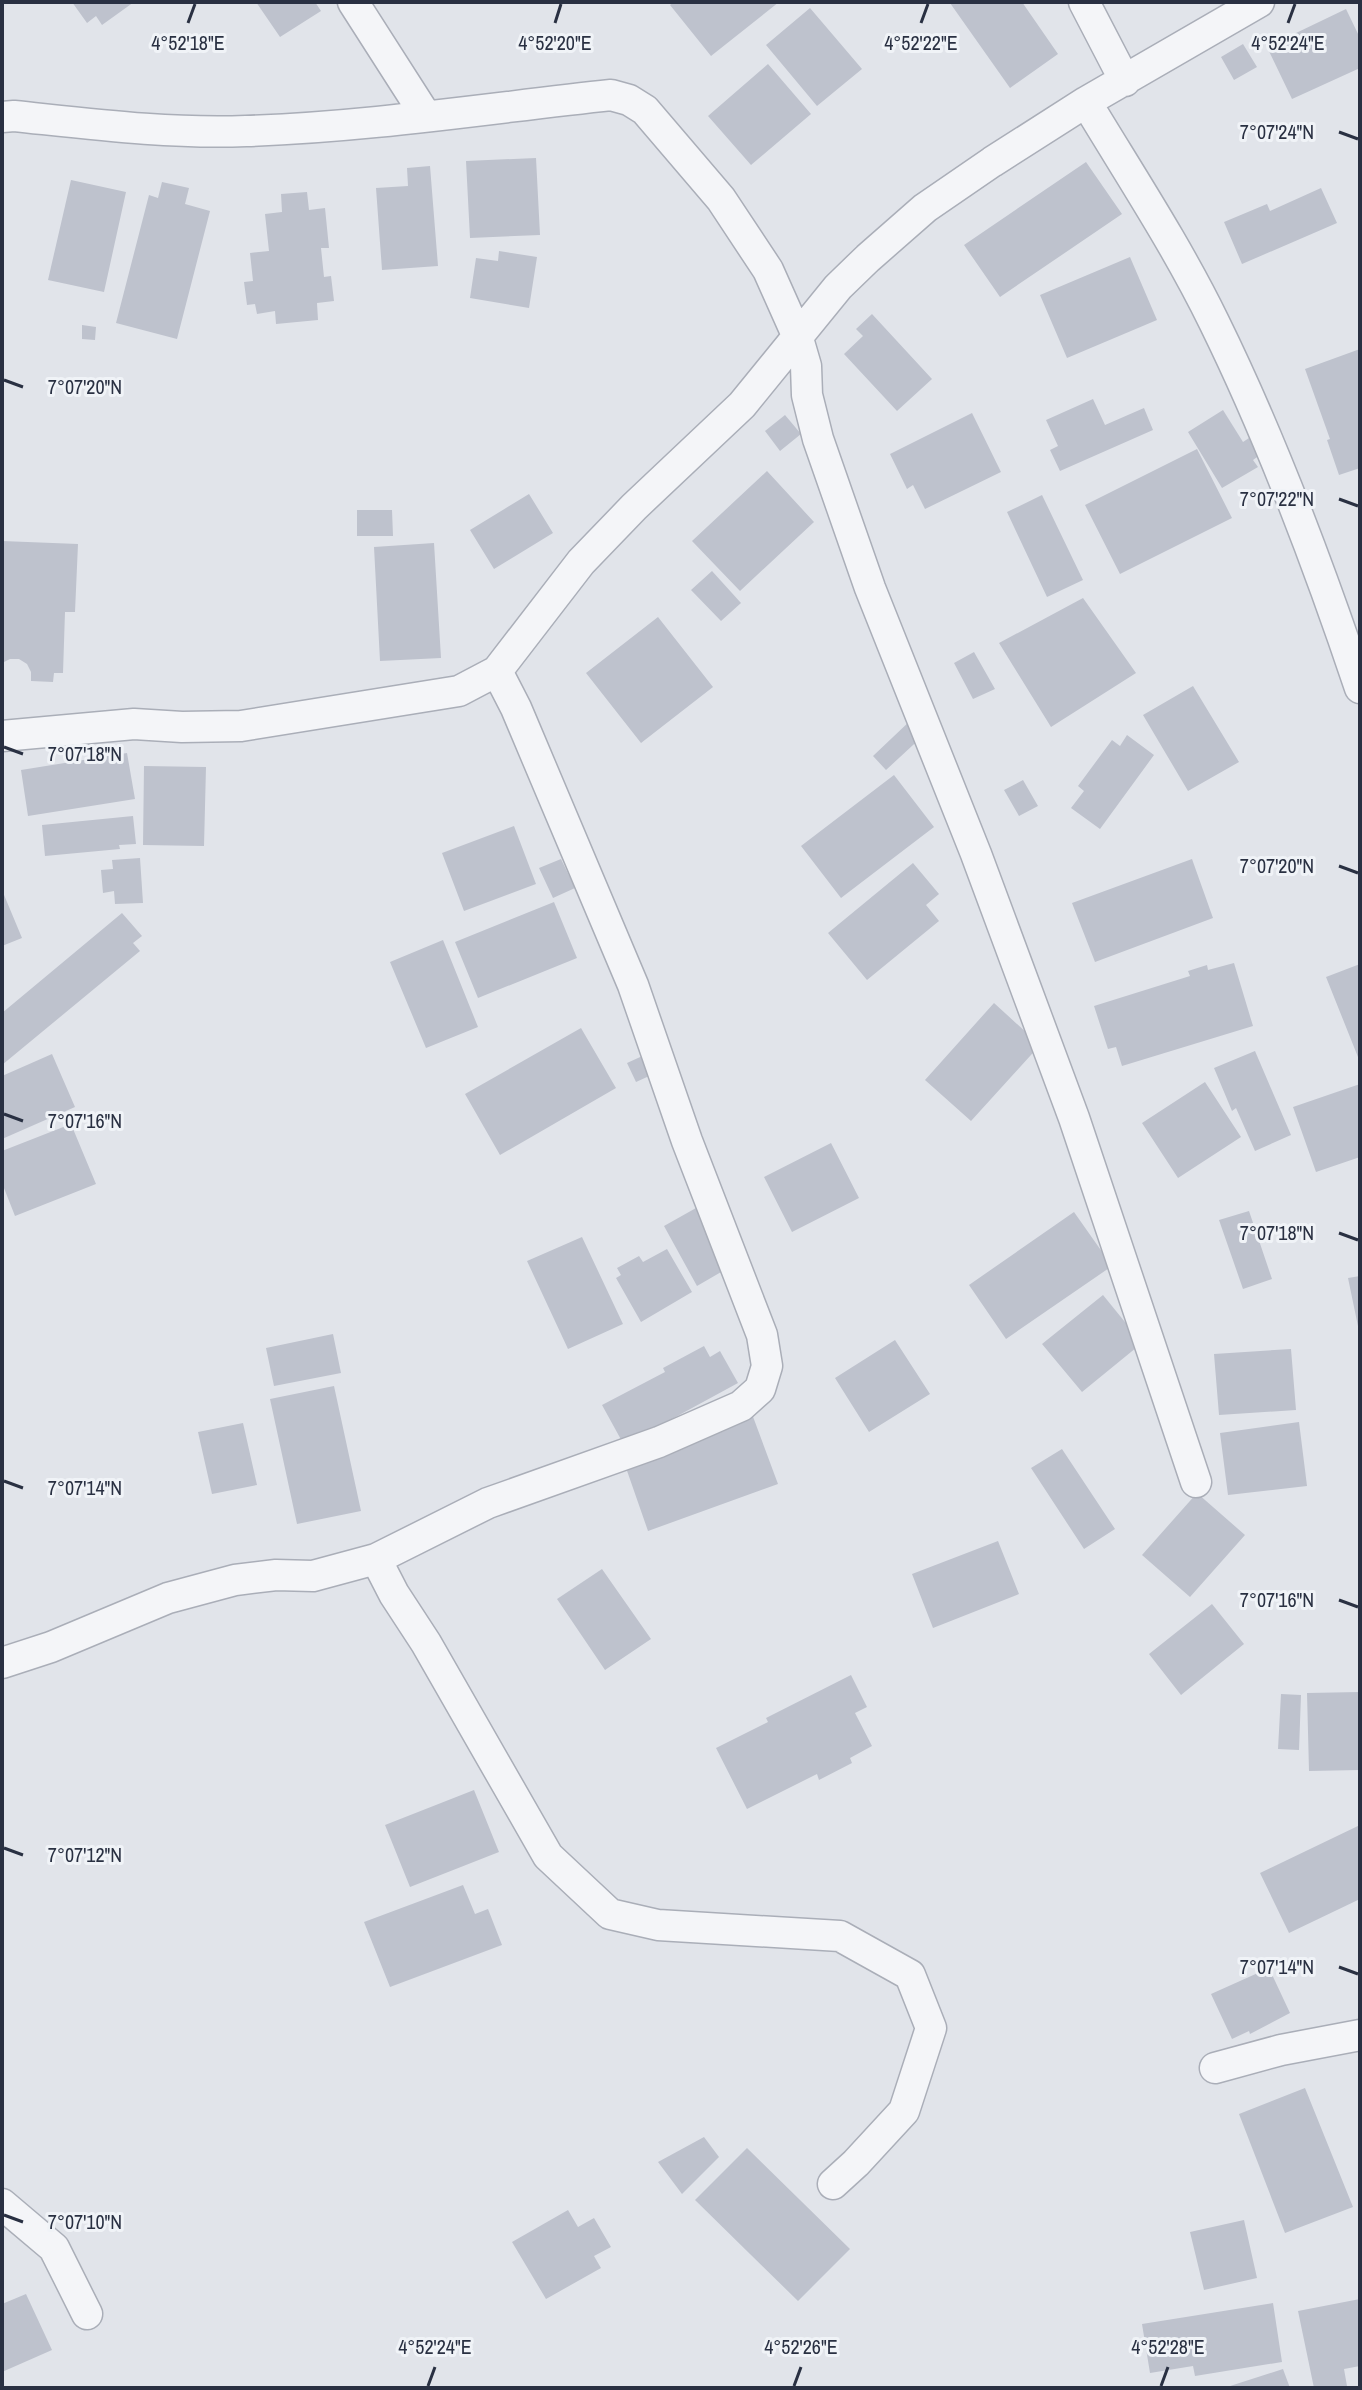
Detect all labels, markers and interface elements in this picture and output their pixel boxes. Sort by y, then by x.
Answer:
text: 4°52'18"E [151,29,225,56]
text: 4°52'20"E [518,29,592,56]
text: 4°52'22"E [884,29,958,56]
text: 4°52'24"E [1251,29,1325,56]
text: 7°07'24"N [1240,118,1314,145]
text: 7°07'20"N [48,373,122,400]
text: 7°07'22"N [1240,485,1314,512]
text: 7°07'18"N [48,740,122,767]
text: 7°07'20"N [1240,852,1314,879]
text: 7°07'16"N [48,1107,122,1134]
text: 7°07'18"N [1240,1219,1314,1246]
text: 7°07'14"N [48,1474,122,1501]
text: 7°07'16"N [1240,1586,1314,1613]
text: 7°07'12"N [48,1841,122,1868]
text: 7°07'14"N [1240,1953,1314,1980]
text: 7°07'10"N [48,2208,122,2235]
text: 4°52'24"E [398,2333,472,2360]
text: 4°52'26"E [764,2333,838,2360]
text: 4°52'28"E [1131,2333,1205,2360]

